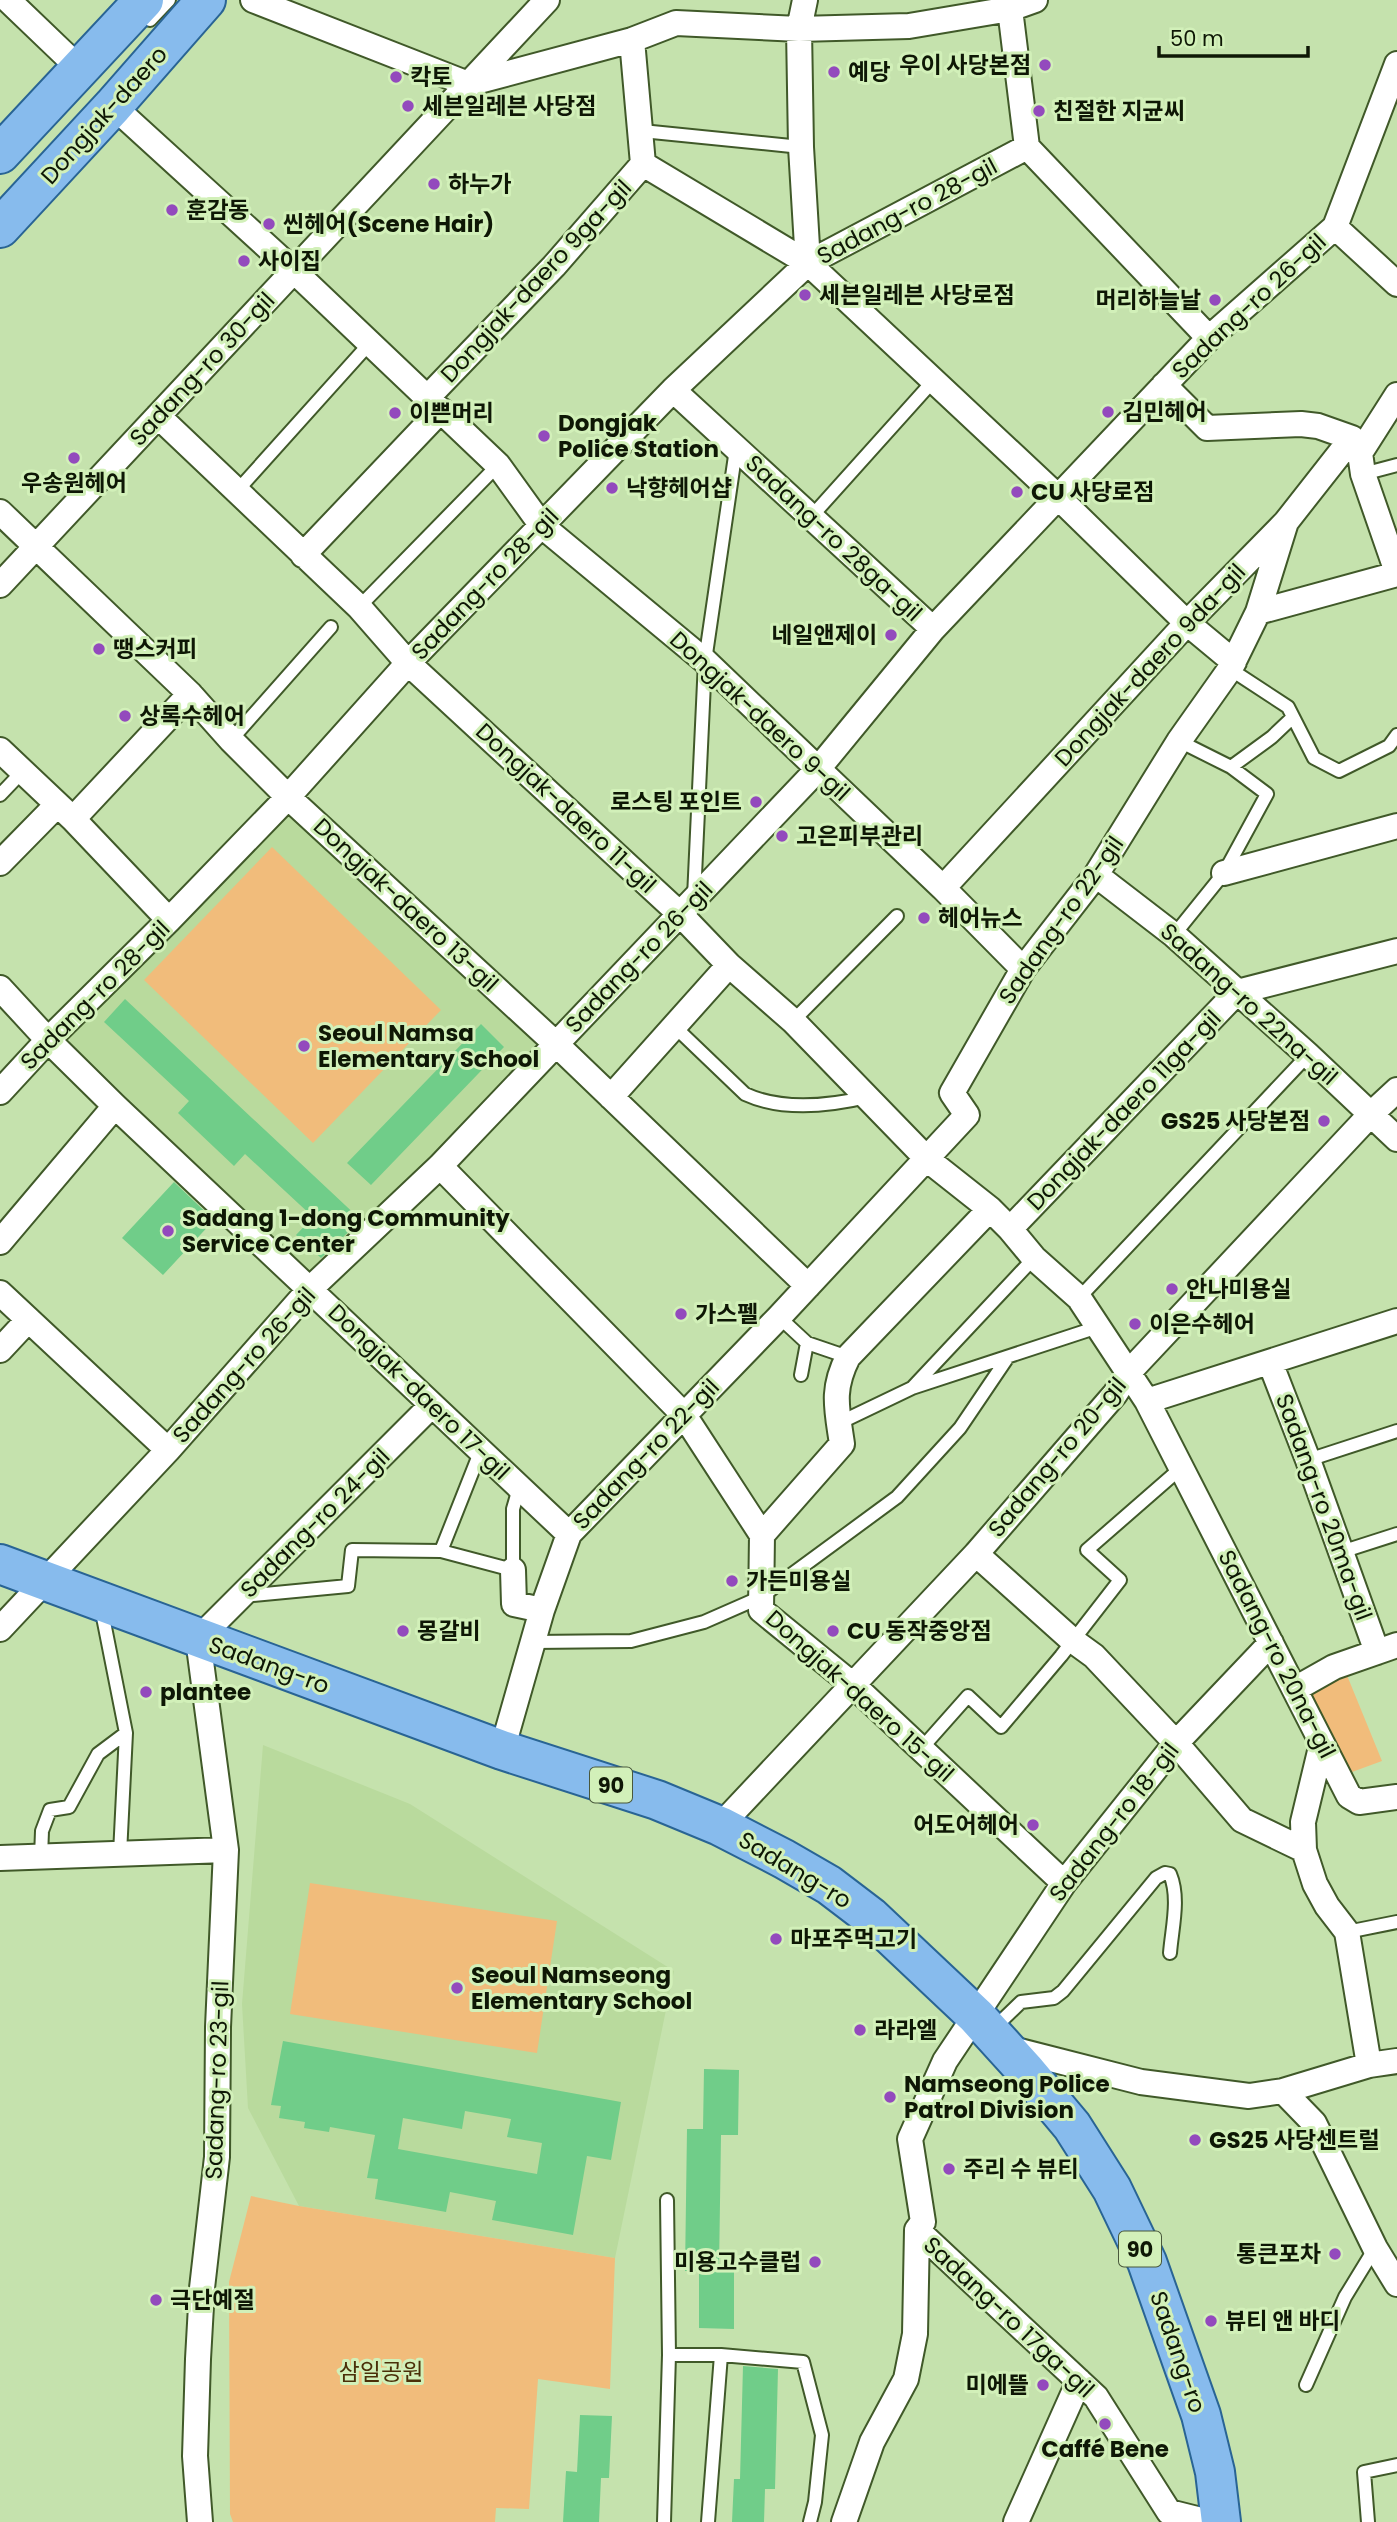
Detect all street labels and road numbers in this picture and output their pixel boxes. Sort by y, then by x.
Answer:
street label: Dongjak-daero [33,39,175,191]
street label: Sadang-ro 28-gil [811,150,1003,272]
street label: Dongjak-daero 9ga-gil [433,172,639,390]
street label: Sadang-ro 26-gil [1165,226,1333,386]
street label: Sadang-ro 30-gil [122,285,282,453]
street label: Sadang-ro 28ga-gil [739,448,929,628]
street label: Sadang-ro 28-gil [404,501,566,667]
street label: Dongjak-daero 9da-gil [1047,556,1253,774]
street label: Dongjak-daero 9-gil [663,624,857,808]
street label: Dongjak-daero 11-gil [469,716,663,900]
street label: Dongjak-daero 13-gil [306,811,506,999]
street label: Sadang-ro 22-gil [991,830,1131,1010]
street label: Sadang-ro 26-gil [558,874,720,1040]
street label: Sadang-ro 28-gil [13,913,177,1077]
street label: Sadang-ro 22na-gil [1153,916,1345,1092]
street label: Dongjak-daero 11ga-gil [1020,1003,1228,1217]
street label: Sadang-ro 26-gil [165,1280,323,1450]
street label: Dongjak-daero 17-gil [321,1297,517,1487]
street label: Sadang-ro 20-gil [981,1370,1133,1544]
street label: Sadang-ro 22-gil [566,1371,726,1537]
street label: Sadang-ro 20ma-gil [1268,1389,1380,1625]
street label: Sadang-ro 24-gil [233,1441,397,1605]
street label: Sadang-ro 20na-gil [1211,1544,1343,1764]
street label: Dongjak-daero 15-gil [759,1603,961,1789]
street label: Sadang-ro [204,1628,334,1702]
street label: Sadang-ro 18-gil [1042,1736,1186,1908]
road number: 90 [590,1768,632,1802]
street label: Sadang-ro [733,1824,857,1916]
street label: Sadang-ro 23-gil [198,1980,236,2180]
street label: Sadang-ro 17ga-gil [917,2229,1101,2405]
road number: 90 [1119,2232,1161,2266]
street label: Sadang-ro [1142,2287,1214,2417]

